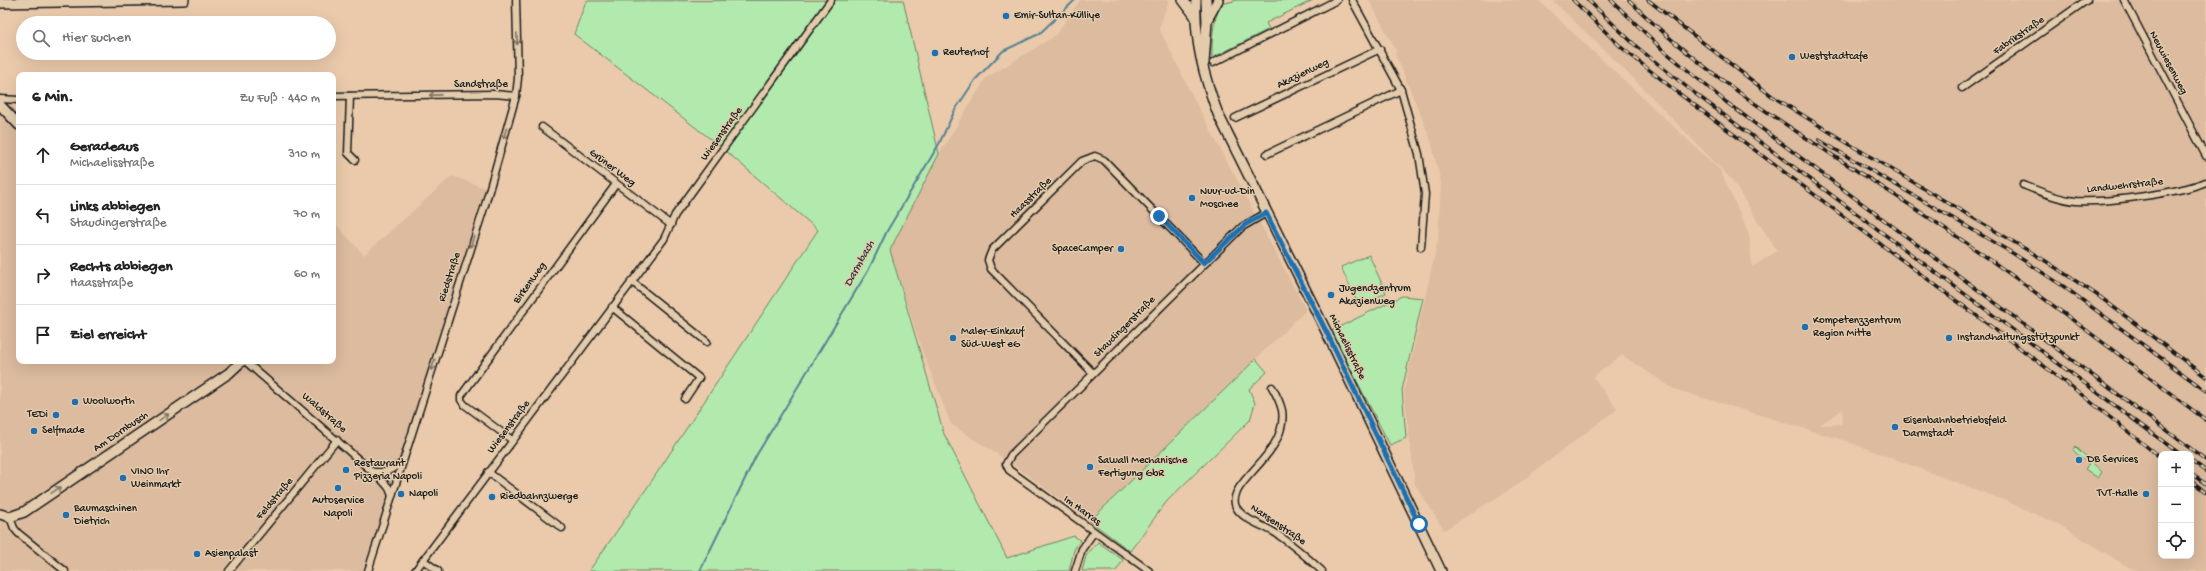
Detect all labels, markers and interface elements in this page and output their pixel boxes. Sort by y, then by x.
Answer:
place label: Emir-Sultan-Külliye [1014,10,1100,22]
marker: Emir-Sultan-Külliye [1001,11,1011,21]
street label: Fabrikstraße [1990,14,2047,59]
search box [16,16,336,60]
icon: search [30,27,52,49]
text: Hier suchen [62,29,131,47]
street label: Neuwiesenweg [2146,29,2190,97]
one-way arrow [513,32,521,45]
place label: Reuterhof [943,46,990,59]
marker: Reuterhof [930,48,940,58]
place label: Weststadtcafe [1800,50,1868,63]
marker: Weststadtcafe [1787,52,1797,62]
street label: Akazienweg [1275,56,1331,92]
street label: Sandstraße [454,79,508,91]
text: 6 Min. [32,88,74,108]
text: Zu Fuß · 440 m [240,91,320,106]
one-way arrow [429,91,442,99]
street label: Wiesenstraße [699,105,746,163]
one-way arrow [501,126,508,139]
text: Geradeaus [70,138,138,156]
icon: ahead [32,144,54,166]
text: 310 m [288,147,320,162]
street label: Grüner Weg [587,147,637,189]
text: Michaelisstraße [70,156,154,171]
street label: Haasstraße [1008,175,1055,221]
street label: Landwehrstraße [2086,176,2164,196]
place label: Nuur-ud-Din Moschee [1200,186,1255,211]
marker: Nuur-ud-Din Moschee [1187,193,1197,203]
text: Links abbiegen [70,198,160,216]
icon: left [32,204,54,226]
text: 70 m [294,207,320,222]
route end [1150,207,1168,225]
text: Staudingerstraße [70,216,167,231]
one-way arrow [468,235,476,247]
water label: Darmbach [842,238,879,290]
place label: SpaceCamper [1052,243,1114,255]
marker: SpaceCamper [1116,244,1126,254]
street label: Riedstraße [436,251,464,303]
text: Rechts abbiegen [70,258,173,276]
street label: Birkenweg [510,260,549,307]
icon: right [32,264,54,286]
text: 60 m [294,267,320,282]
text: Haasstraße [70,276,133,291]
place label: Jugendzentrum Akazienweg [1339,283,1411,308]
marker: Jugendzentrum Akazienweg [1326,290,1336,300]
street label: Staudingerstraße [1092,294,1158,360]
street label: Michaelisstraße [1326,312,1368,382]
place label: Kompetenzzentrum Region Mitte [1813,315,1901,340]
marker: Kompetenzzentrum Region Mitte [1800,322,1810,332]
icon: arrive [32,324,54,346]
place label: Maler-Einkauf Süd-West eG [961,325,1026,351]
text: Ziel erreicht [70,326,146,344]
place label: Instandhaltungsstützpunkt [1957,332,2081,344]
marker: Maler-Einkauf Süd-West eG [948,333,958,343]
marker: Instandhaltungsstützpunkt [1944,333,1954,343]
one-way arrow [429,359,436,372]
street label: Waldstraße [299,390,349,436]
place label: Woolworth [83,396,135,408]
marker: Woolworth [70,397,80,407]
street label: Wiesenstraße [485,398,533,456]
place label: TEDi [26,409,48,421]
street label: Am Dornbusch [91,409,151,455]
marker: TEDi [51,410,61,420]
one-way arrow [158,413,169,421]
place label: Eisenbahnbetriebsfeld Darmstadt [1902,414,2007,440]
marker: Eisenbahnbetriebsfeld Darmstadt [1890,422,1900,432]
place label: Selfmade [42,424,85,437]
marker: Selfmade [29,426,39,436]
map controls [2158,451,2194,559]
button: + [2158,451,2194,487]
place label: DB Services [2086,454,2139,466]
place label: Sawall Mechanische Fertigung GbR [1097,455,1188,480]
marker: DB Services [2074,455,2084,465]
place label: Restaurant Pizzeria Napoli [353,458,422,483]
marker: Sawall Mechanische Fertigung GbR [1085,462,1095,472]
marker: Restaurant Pizzeria Napoli [341,465,351,475]
place label: VINO Ihr Weinmarkt [130,466,182,491]
marker: VINO Ihr Weinmarkt [118,473,128,483]
street label: Feldstraße [253,475,296,523]
marker: Autoservice Napoli [333,483,343,493]
one-way arrow [50,486,61,494]
button: − [2158,487,2194,523]
place label: Napoli [409,488,438,500]
place label: TVT-Halle [2096,488,2138,500]
marker: Napoli [396,489,406,499]
marker: TVT-Halle [2141,489,2151,499]
place label: Riedbahnzwerge [500,491,579,503]
marker: Riedbahnzwerge [487,492,497,502]
street label: Im Harras [1061,493,1104,529]
place label: Autoservice Napoli [312,495,364,520]
street label: Nansenstraße [1248,502,1308,548]
place label: Baumaschinen Dietrich [73,503,138,528]
marker: Baumaschinen Dietrich [61,510,71,520]
route start [1410,515,1428,533]
button: locate [2158,523,2194,559]
place label: Asienpalast [205,548,259,560]
marker: Asienpalast [192,549,202,559]

